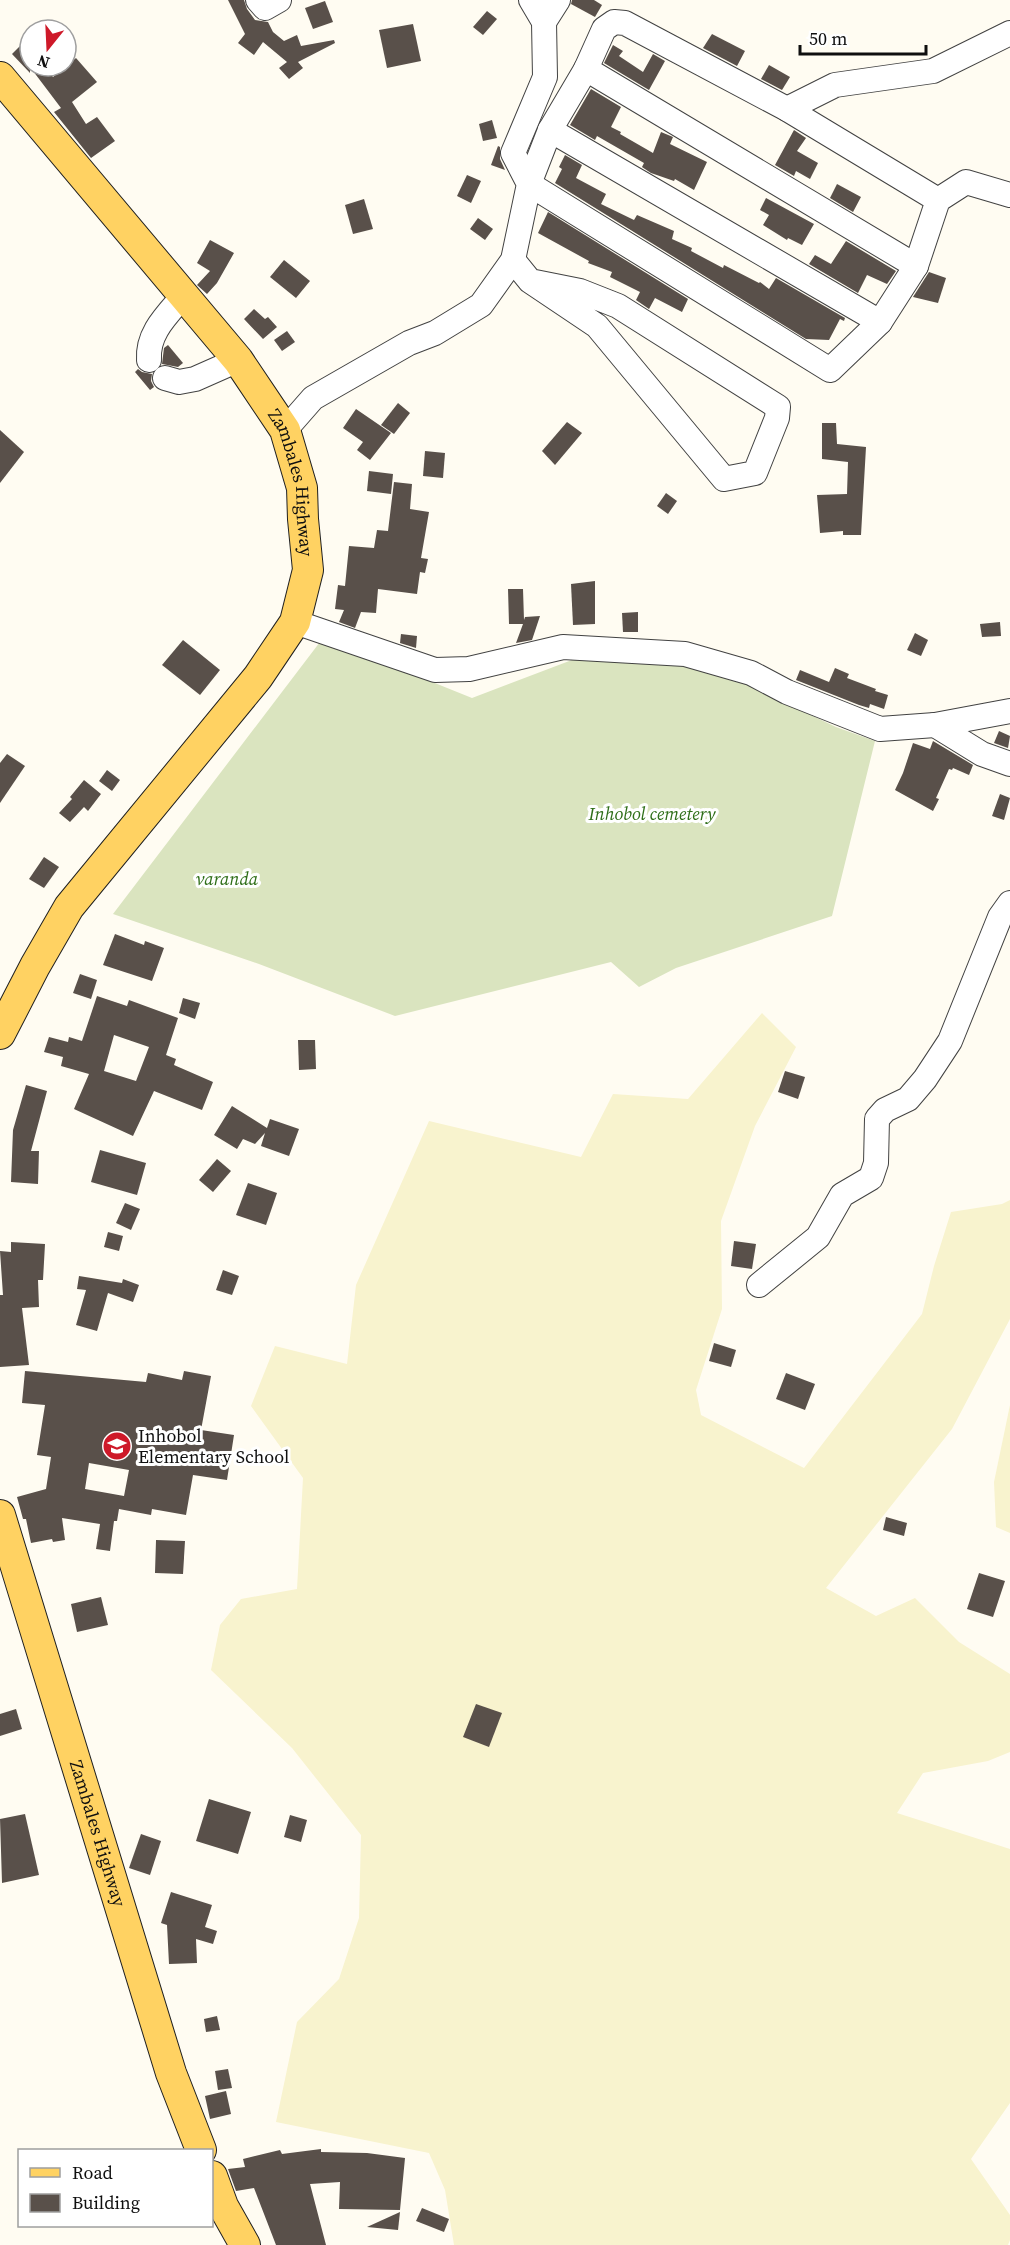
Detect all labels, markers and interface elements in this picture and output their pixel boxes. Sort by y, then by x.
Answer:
north arrow [18,18,78,78]
scale bar [800,18,926,56]
text: 50 m [809,26,847,51]
text: N [34,50,52,75]
street label: Zambales Highway [262,404,320,558]
park label: Inhobol cemetery [587,801,716,826]
park label: varanda [196,866,259,891]
place label: Inhobol Elementary School [138,1423,289,1469]
school or university icon: Inhobol Elementary School [101,1430,133,1462]
street label: Zambales Highway [64,1757,133,1910]
legend [18,2149,213,2227]
text: Road [72,2160,113,2185]
text: Building [72,2190,140,2215]

